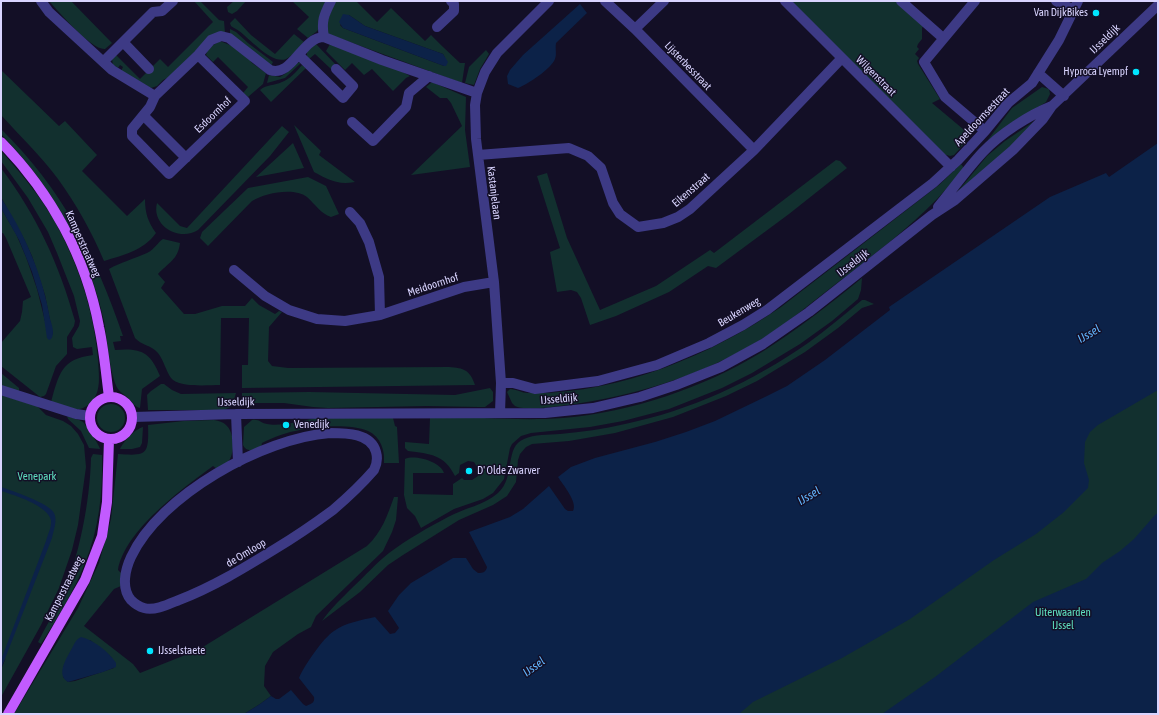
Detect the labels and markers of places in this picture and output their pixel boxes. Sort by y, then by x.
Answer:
place label: Van DijkBikes [1034,6,1088,20]
marker: Van DijkBikes [1091,8,1101,18]
place label: Hyproca Lyempf [1063,65,1128,79]
marker: Hyproca Lyempf [1131,67,1141,77]
place label: Venedijk [294,418,329,432]
marker: Venedijk [281,420,291,430]
place label: D' Olde Zwarver [477,464,540,478]
marker: D' Olde Zwarver [464,466,474,476]
place label: IJsselstaete [158,644,205,658]
marker: IJsselstaete [145,646,155,656]

